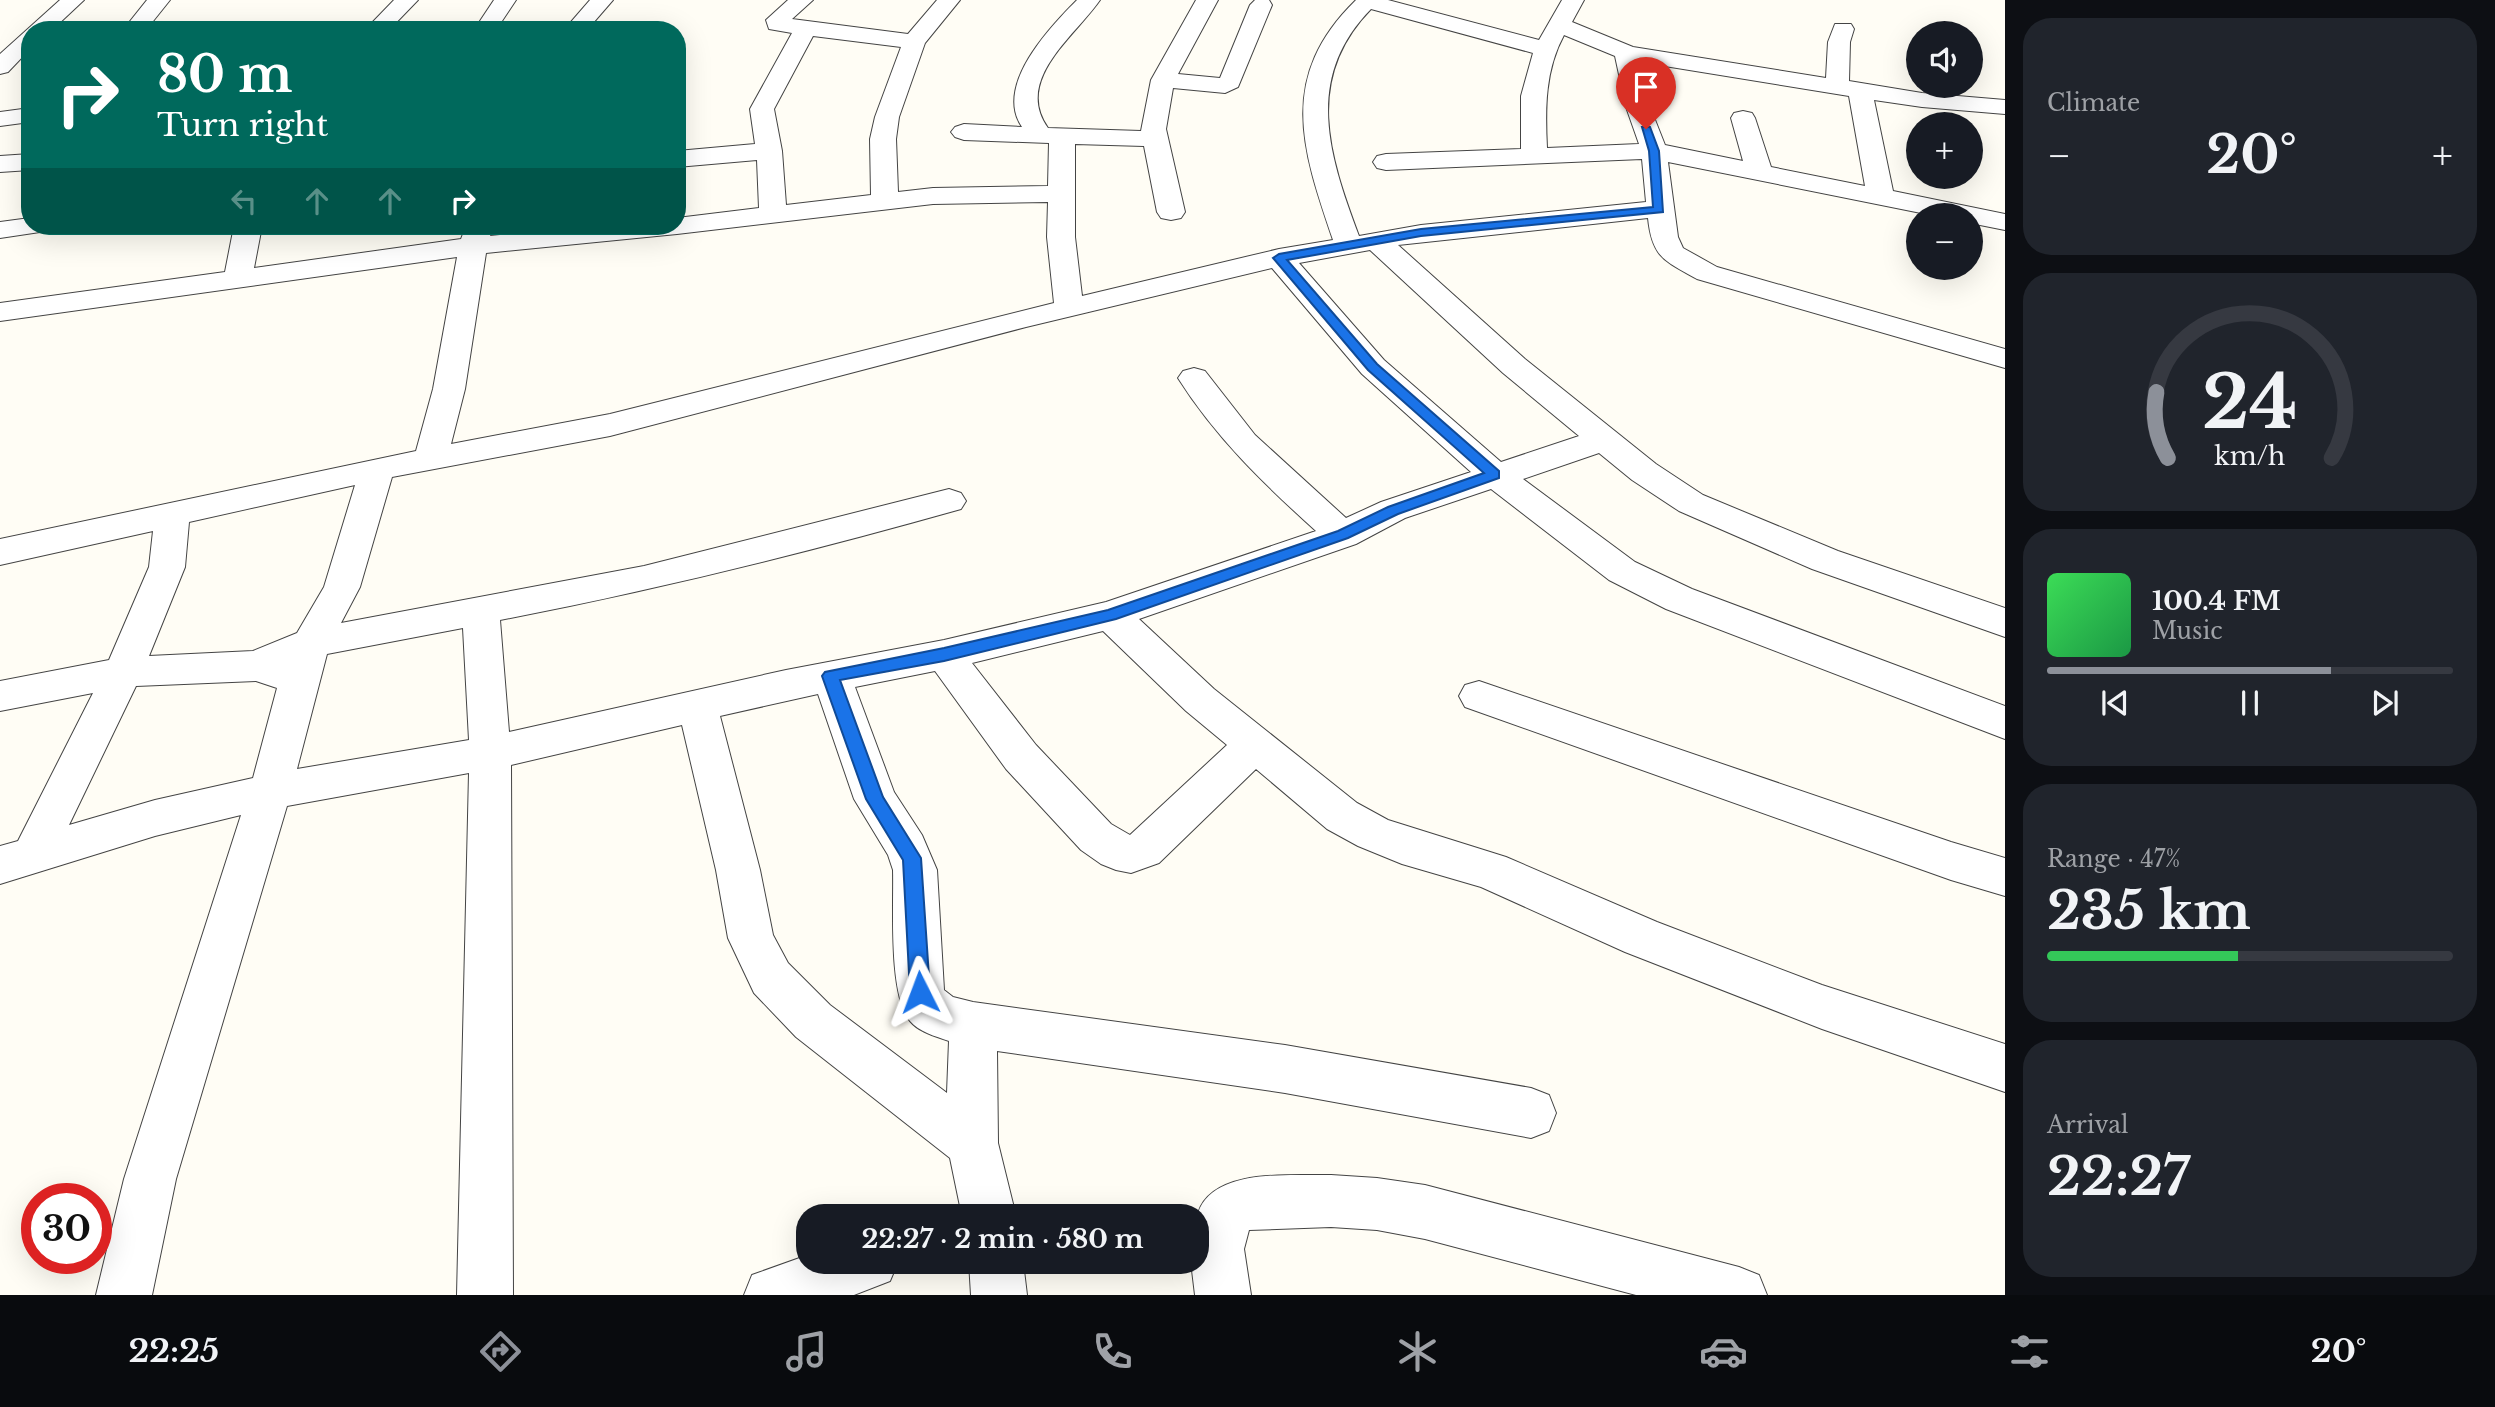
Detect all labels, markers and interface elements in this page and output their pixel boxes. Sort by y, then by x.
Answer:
map controls [1906,21,1983,280]
button: sound [1906,21,1983,98]
text: 80 m [157,44,292,105]
icon: right [42,49,133,140]
pin [1616,57,1676,129]
icon: arrive [1627,68,1665,106]
text: Climate [2047,89,2140,117]
text: Turn right [157,105,328,145]
button: + [1906,112,1983,189]
text: 20° [2206,123,2297,187]
text: − [2047,132,2071,179]
text: + [2432,132,2453,179]
icon: left [225,182,263,220]
icon: ahead [298,182,336,220]
icon: ahead [371,182,409,220]
icon: right [444,182,482,220]
button: − [1906,203,1983,280]
text: 24 [2202,358,2298,449]
text: km/h [2215,441,2285,472]
text: 100.4 FM [2152,585,2281,617]
text: Music [2152,617,2223,645]
icon: previous [2096,684,2134,722]
icon: pause [2231,684,2269,722]
icon: next [2366,684,2404,722]
text: Range · 47% [2047,845,2181,873]
text: 235 km [2047,879,2251,943]
position arrow [883,955,957,1029]
text: Arrival [2047,1111,2128,1139]
text: 22:27 [2047,1145,2190,1209]
speed limit sign: 30 [21,1183,112,1274]
text: 22:27 · 2 min · 580 m [861,1223,1144,1255]
icon: directions [476,1327,525,1376]
icon: music [782,1327,831,1376]
icon: phone [1088,1327,1137,1376]
icon: climate [1393,1327,1442,1376]
icon: car [1699,1327,1748,1376]
icon: filters [2005,1327,2054,1376]
text: 22:25 [128,1331,219,1371]
text: 20° [2311,1331,2367,1371]

